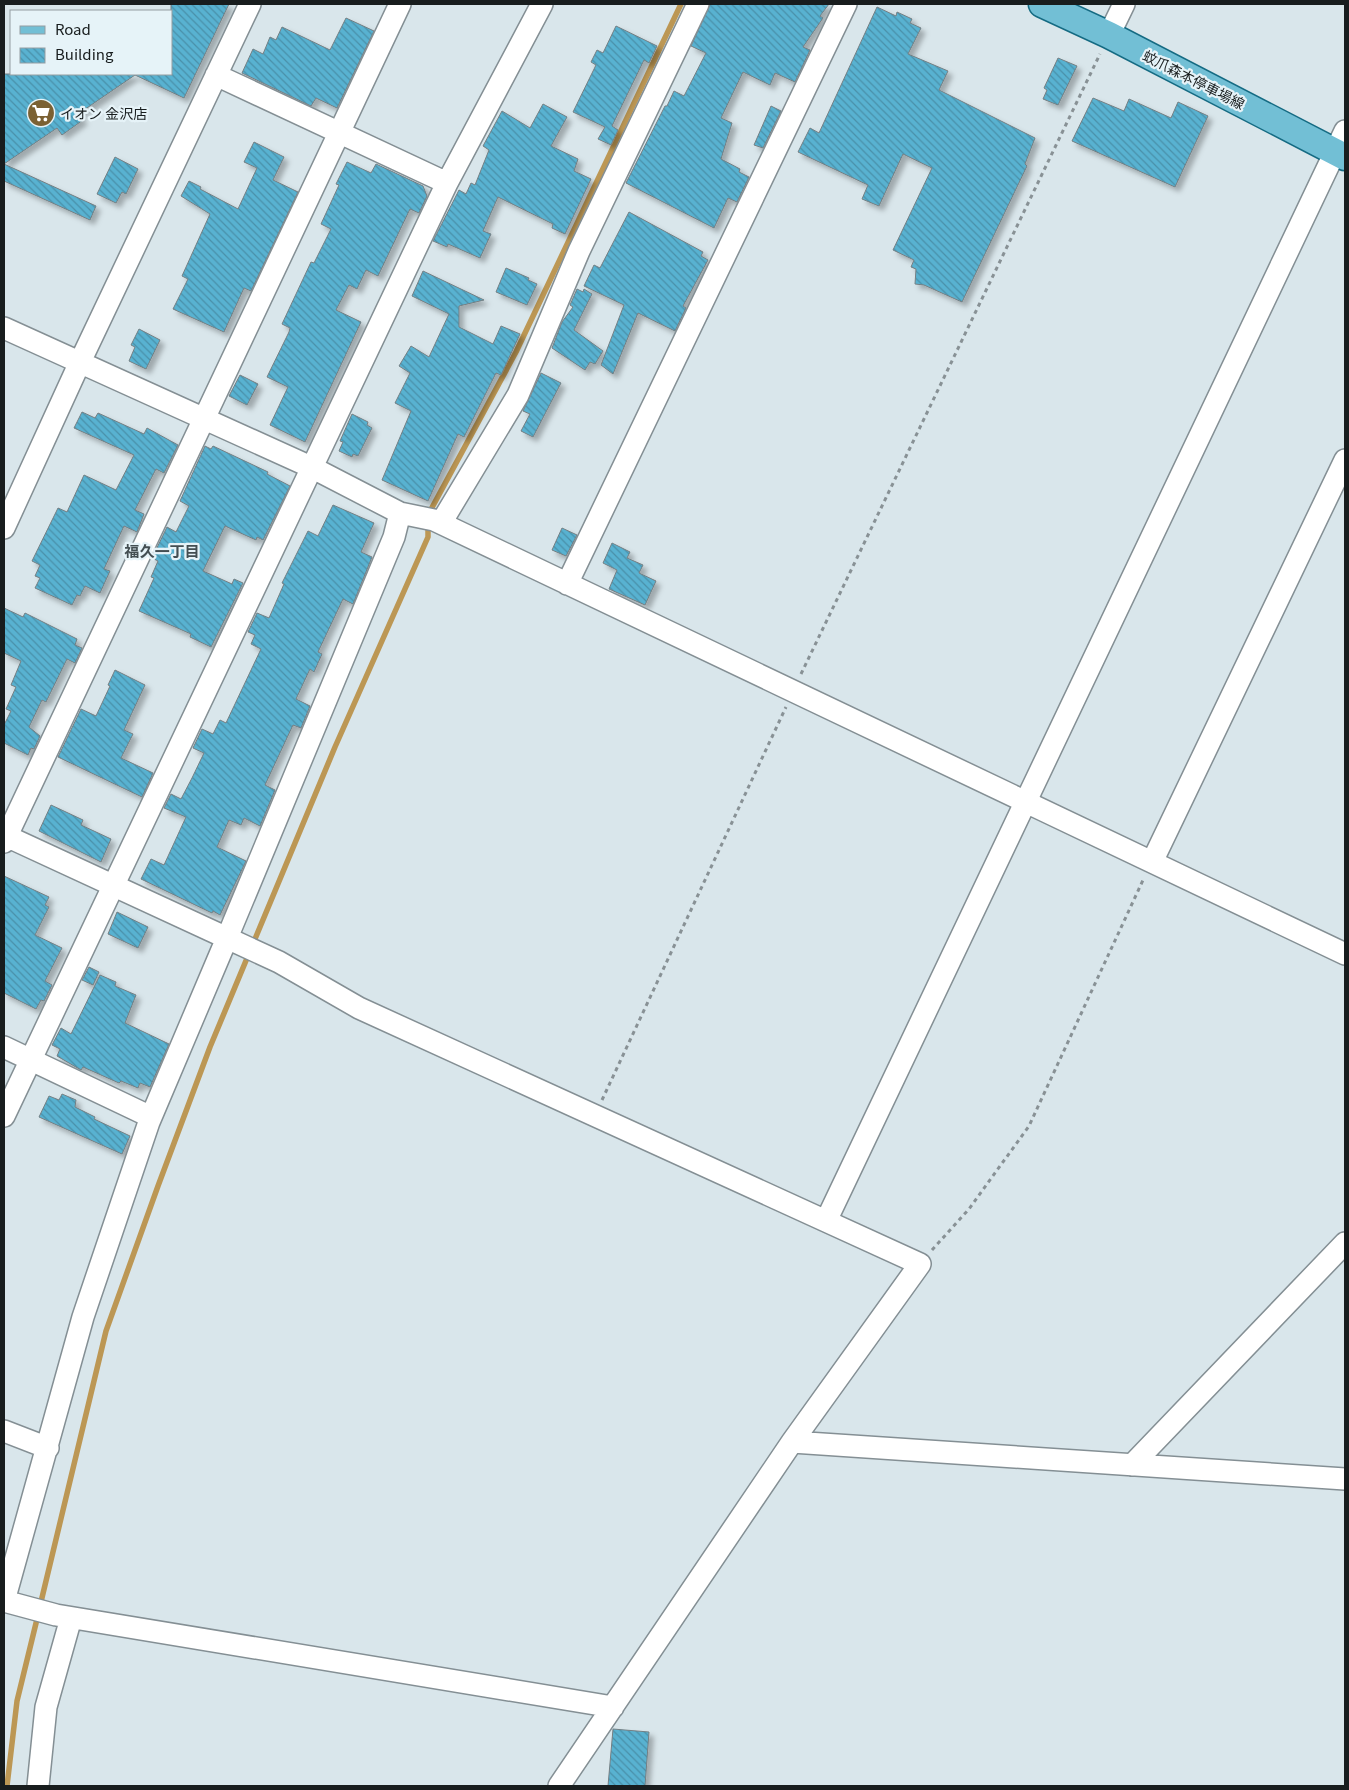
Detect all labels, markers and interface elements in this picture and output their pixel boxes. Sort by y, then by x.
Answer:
legend [10,10,172,75]
text: Road [55,18,91,39]
text: Building [55,43,114,64]
street label: 蚊爪森本停車場線 [1140,45,1248,113]
supermarket icon: イオン 金沢店 [26,98,56,128]
place label: イオン 金沢店 [60,103,147,123]
district label: 福久一丁目 [123,540,200,561]

